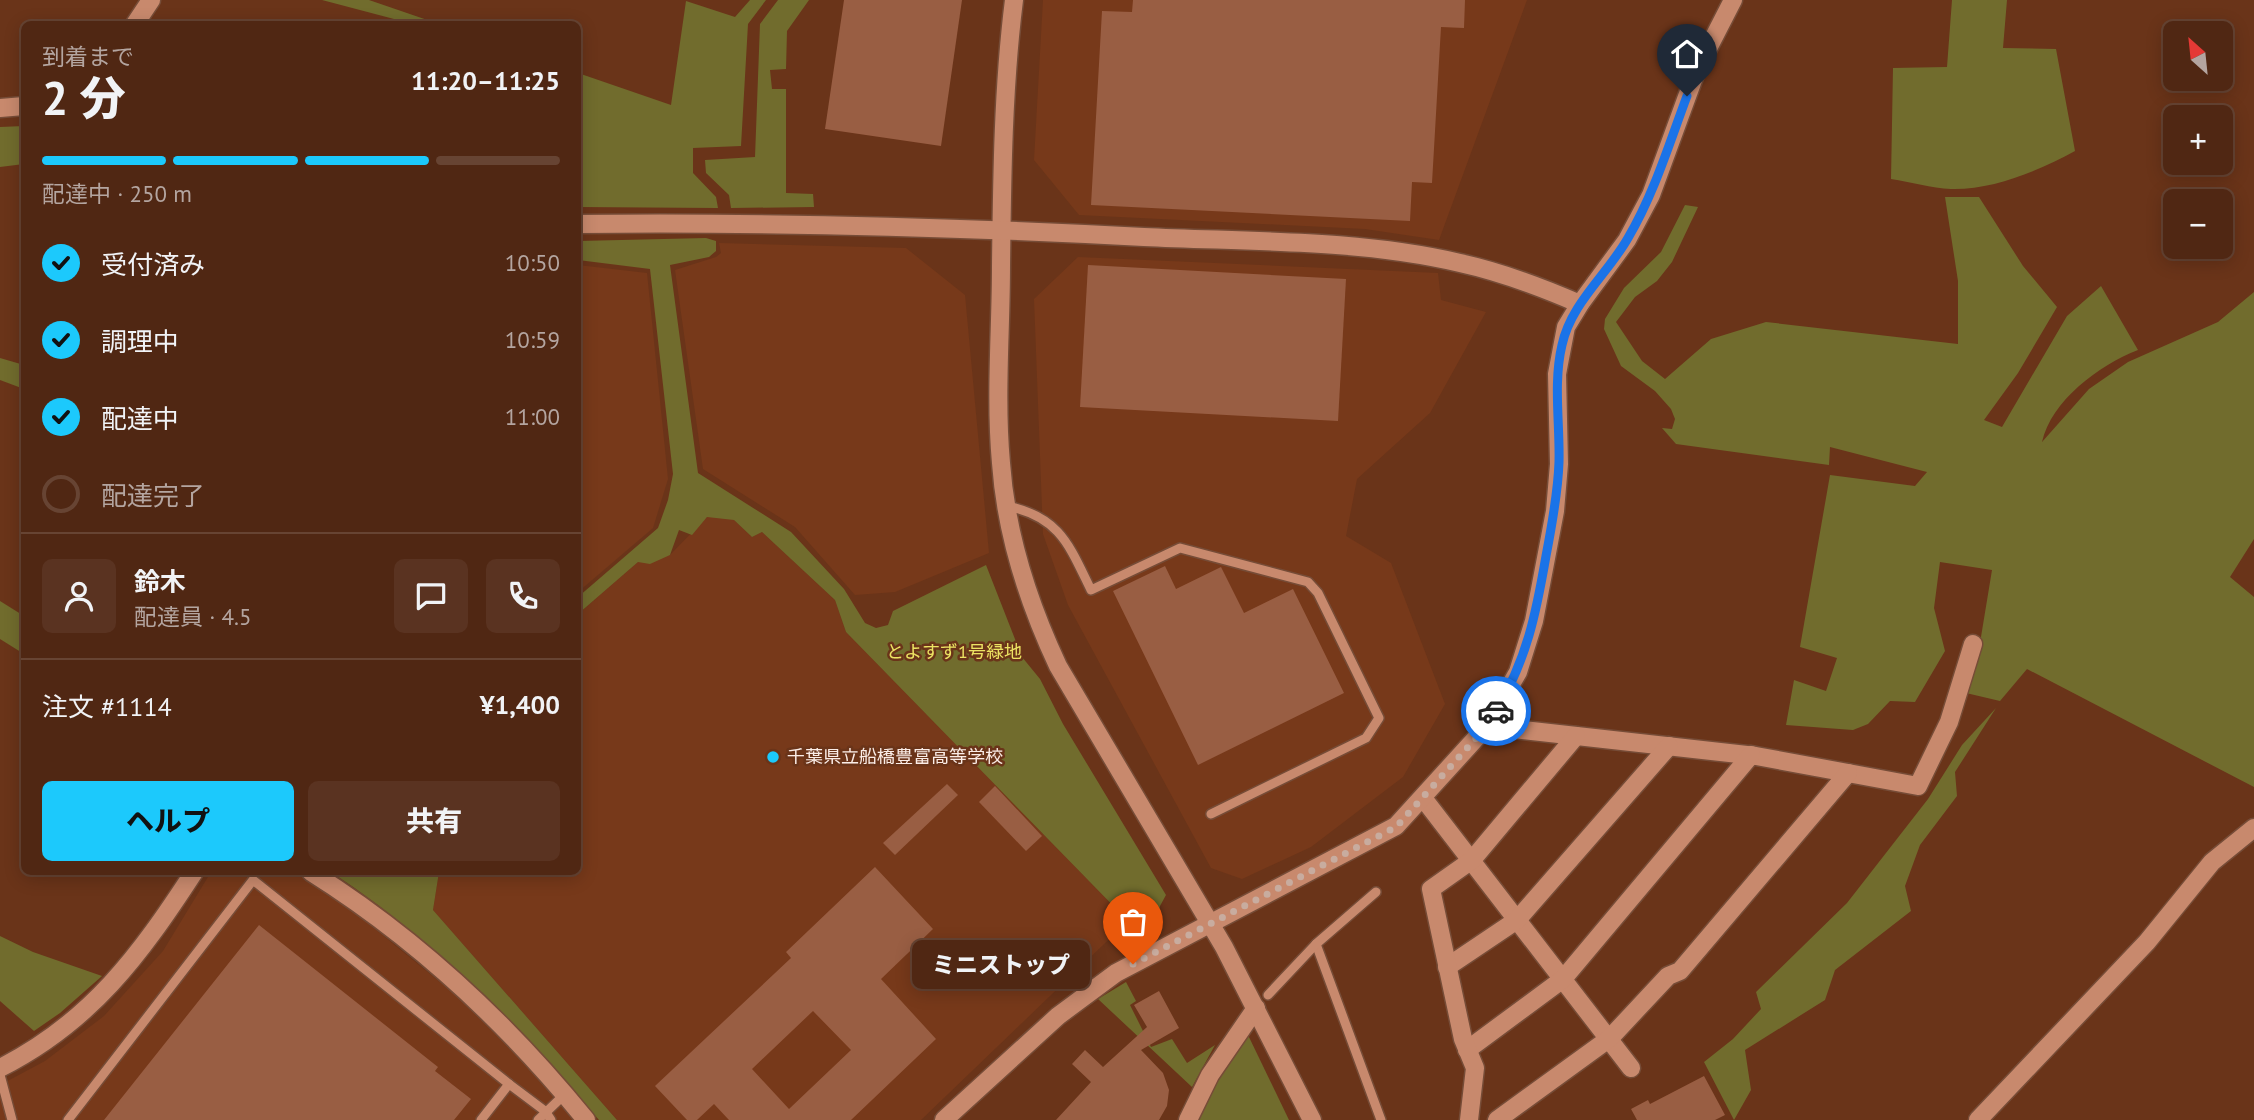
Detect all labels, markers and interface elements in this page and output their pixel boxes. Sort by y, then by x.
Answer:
north arrow [2163,21,2233,91]
map controls [2163,21,2233,259]
pin [1657,24,1717,96]
icon: home [1668,35,1706,73]
text: 到着まで [42,42,134,71]
text: 11:20–11:25 [411,64,560,97]
text: 2 分 [42,68,126,128]
button: + [2163,105,2233,175]
text: 配達中 · 250 m [42,179,192,208]
button: − [2163,189,2233,259]
icon: check [42,244,80,282]
text: 受付済み [101,248,205,281]
text: 10:50 [505,248,560,277]
icon: check [42,321,80,359]
text: 調理中 [101,325,179,358]
text: 10:59 [505,325,560,354]
icon: check [42,398,80,436]
text: 配達中 [101,402,179,435]
text: 11:00 [505,402,560,431]
text: 配達完了 [101,479,205,512]
button: person [42,559,116,633]
button: chat [394,559,468,633]
button: phone [486,559,560,633]
text: 鈴木 [134,565,186,598]
text: 配達員 · 4.5 [134,602,251,631]
park label: とよすず1号緑地 [886,640,1022,663]
courier [1461,676,1531,746]
text: ¥1,400 [480,688,560,721]
text: 注文 #1114 [42,690,172,723]
icon: car [1477,692,1515,730]
place label: 千葉県立船橋豊富高等学校 [787,745,1003,768]
marker: 千葉県立船橋豊富高等学校 [765,749,781,765]
button: ヘルプ [42,781,294,861]
button: 共有 [308,781,560,861]
pin [1103,892,1163,964]
icon: bag [1114,903,1152,941]
callout: ミニストップ [912,940,1091,988]
text: ミニストップ [932,950,1070,979]

